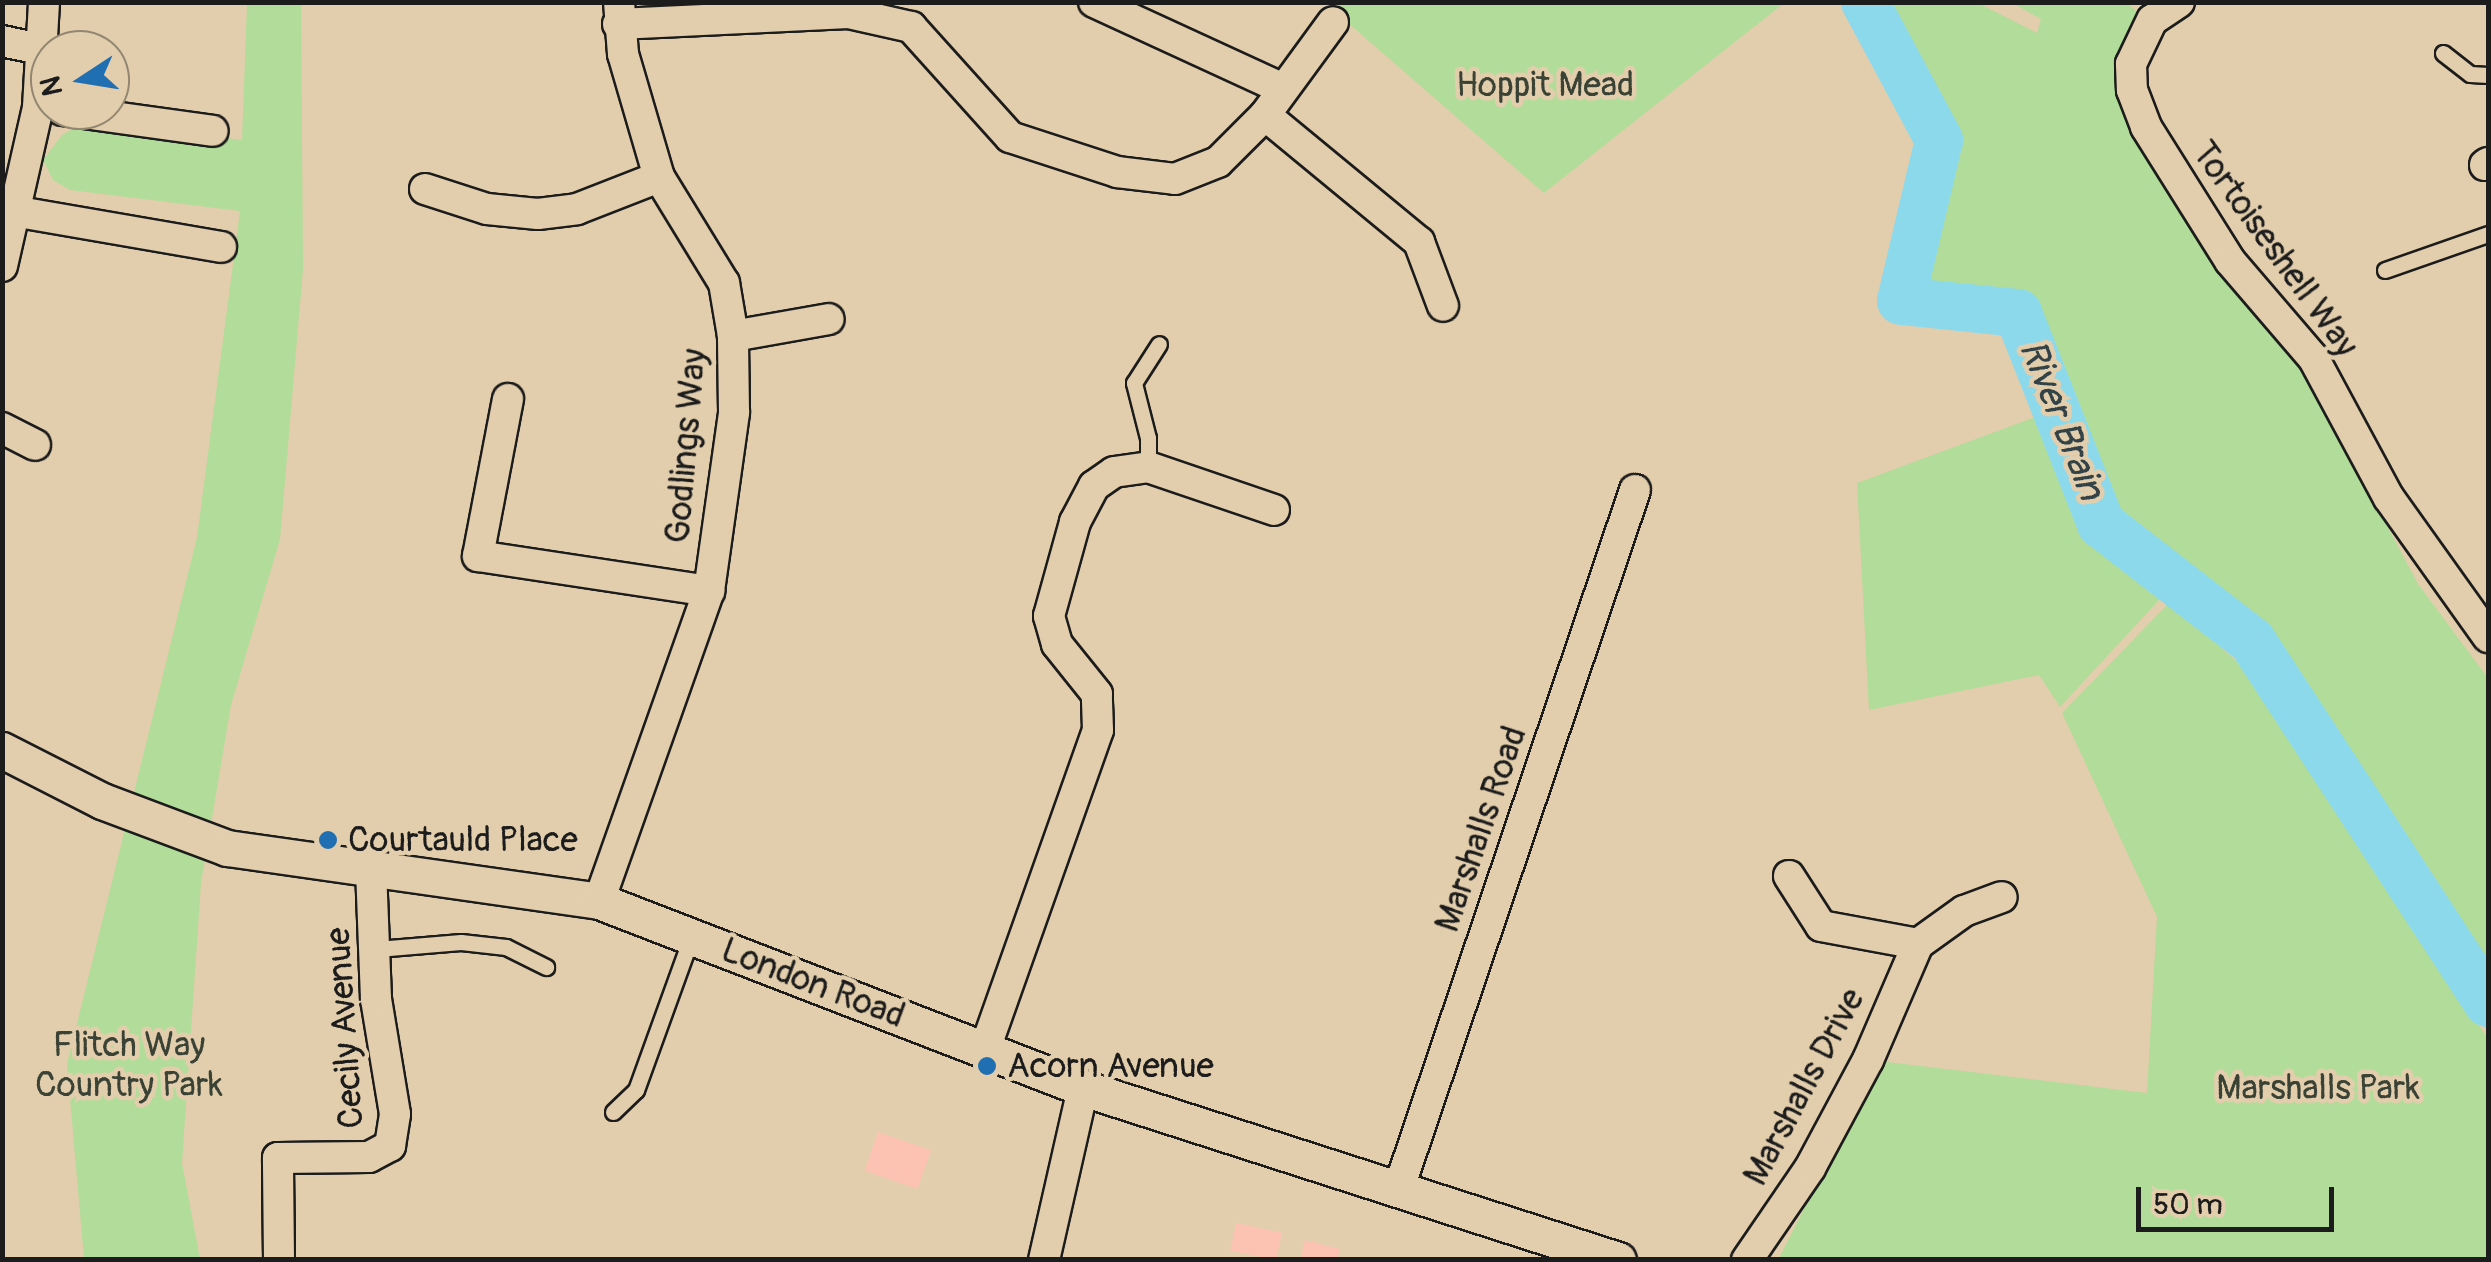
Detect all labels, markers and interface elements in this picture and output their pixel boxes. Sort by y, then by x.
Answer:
north arrow [30,30,130,130]
park label: Hoppit Mead [1456,64,1634,106]
text: N [33,73,71,99]
street label: Tortoiseshell Way [2183,133,2367,365]
water label: River Brain [2008,333,2114,507]
street label: Godlings Way [657,347,715,545]
street label: Marshalls Road [1426,721,1536,937]
place label: Courtauld Place [348,819,578,861]
marker: Courtauld Place [317,829,339,851]
street label: Cecily Avenue [317,926,373,1130]
street label: London Road [715,929,911,1037]
street label: Marshalls Drive [1735,981,1873,1193]
park label: Flitch Way Country Park [35,1024,223,1106]
place label: Acorn Avenue [1007,1045,1214,1087]
marker: Acorn Avenue [976,1055,998,1077]
park label: Marshalls Park [2216,1067,2420,1109]
scale bar [2141,1167,2338,1229]
text: 50 m [2153,1186,2223,1223]

